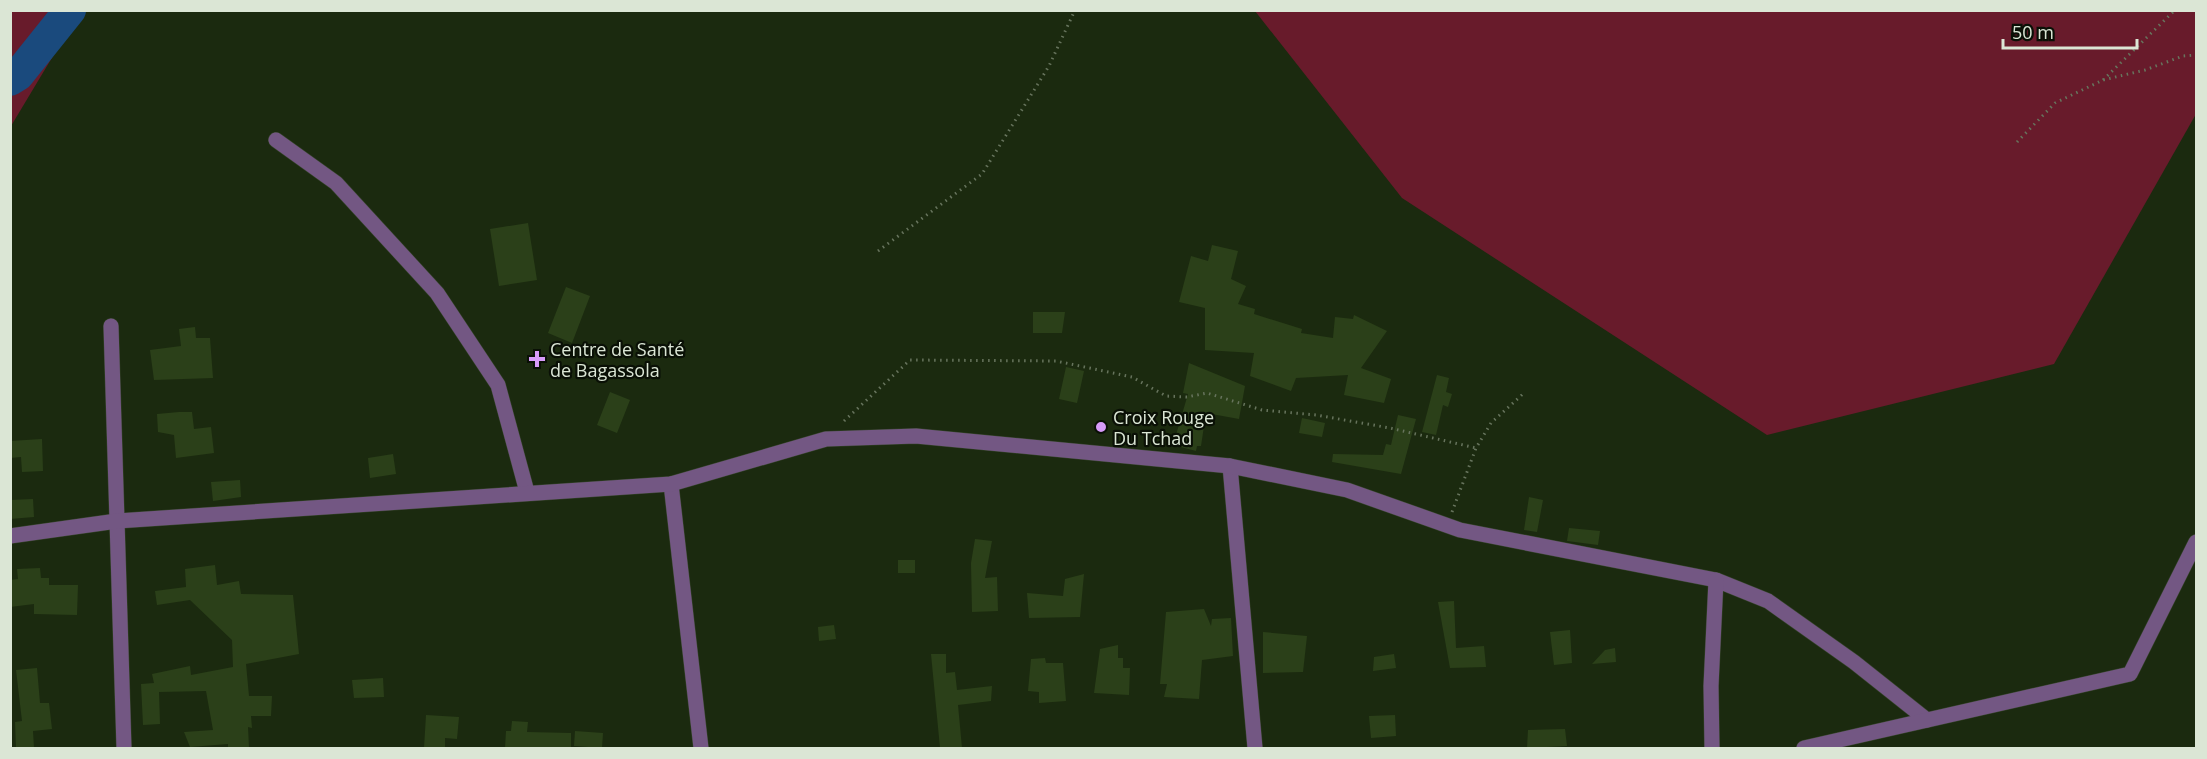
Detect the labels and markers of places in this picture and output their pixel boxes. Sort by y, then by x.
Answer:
place label: Centre de Santé de Bagassola [550,337,684,382]
marker: Centre de Santé de Bagassola [528,350,546,368]
place label: Croix Rouge Du Tchad [1113,405,1214,450]
marker: Croix Rouge Du Tchad [1094,420,1108,434]

